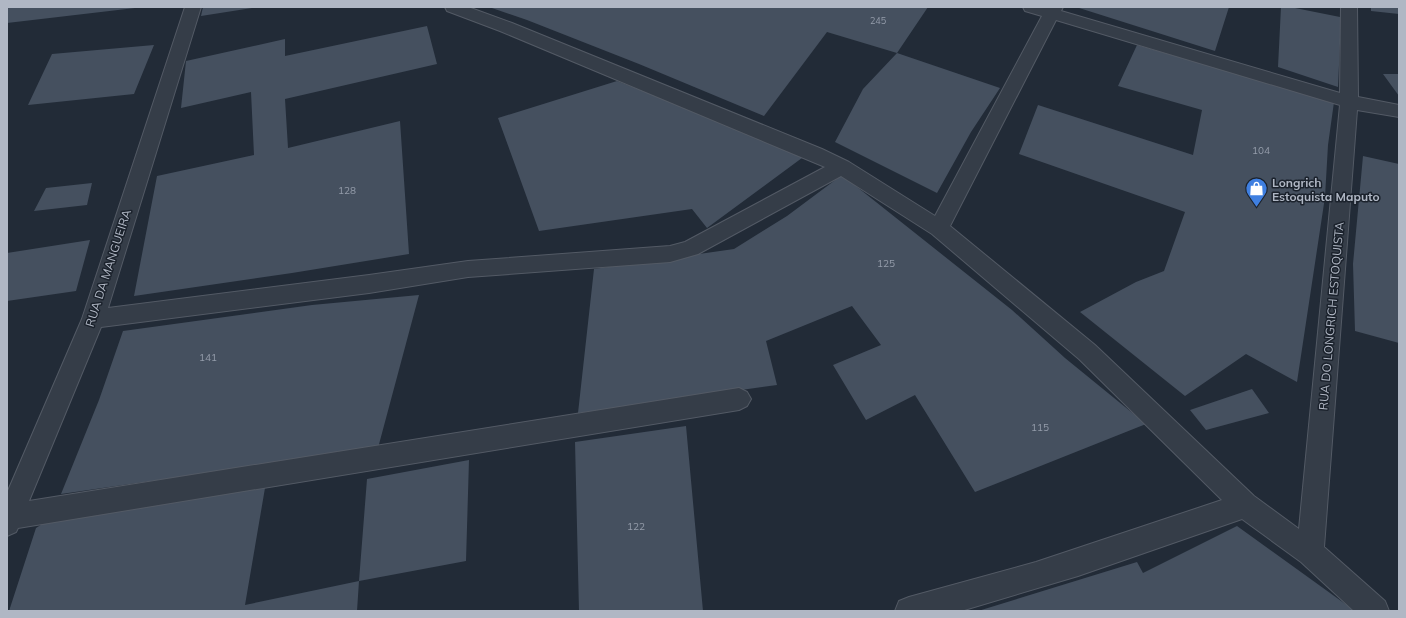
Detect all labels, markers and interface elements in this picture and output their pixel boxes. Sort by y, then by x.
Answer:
house number: 245 [870,15,887,26]
house number: 104 [1252,144,1270,157]
place label: Longrich Estoquista Maputo [1272,175,1380,204]
shop icon: Longrich Estoquista Maputo [1244,176,1270,209]
house number: 128 [338,184,356,197]
street label: RUA DA MANGUEIRA [82,207,134,329]
street label: RUA DO LONGRICH ESTOQUISTA [1315,221,1347,411]
house number: 125 [877,257,895,270]
house number: 141 [199,351,217,364]
house number: 115 [1031,421,1049,434]
house number: 122 [627,520,645,533]

